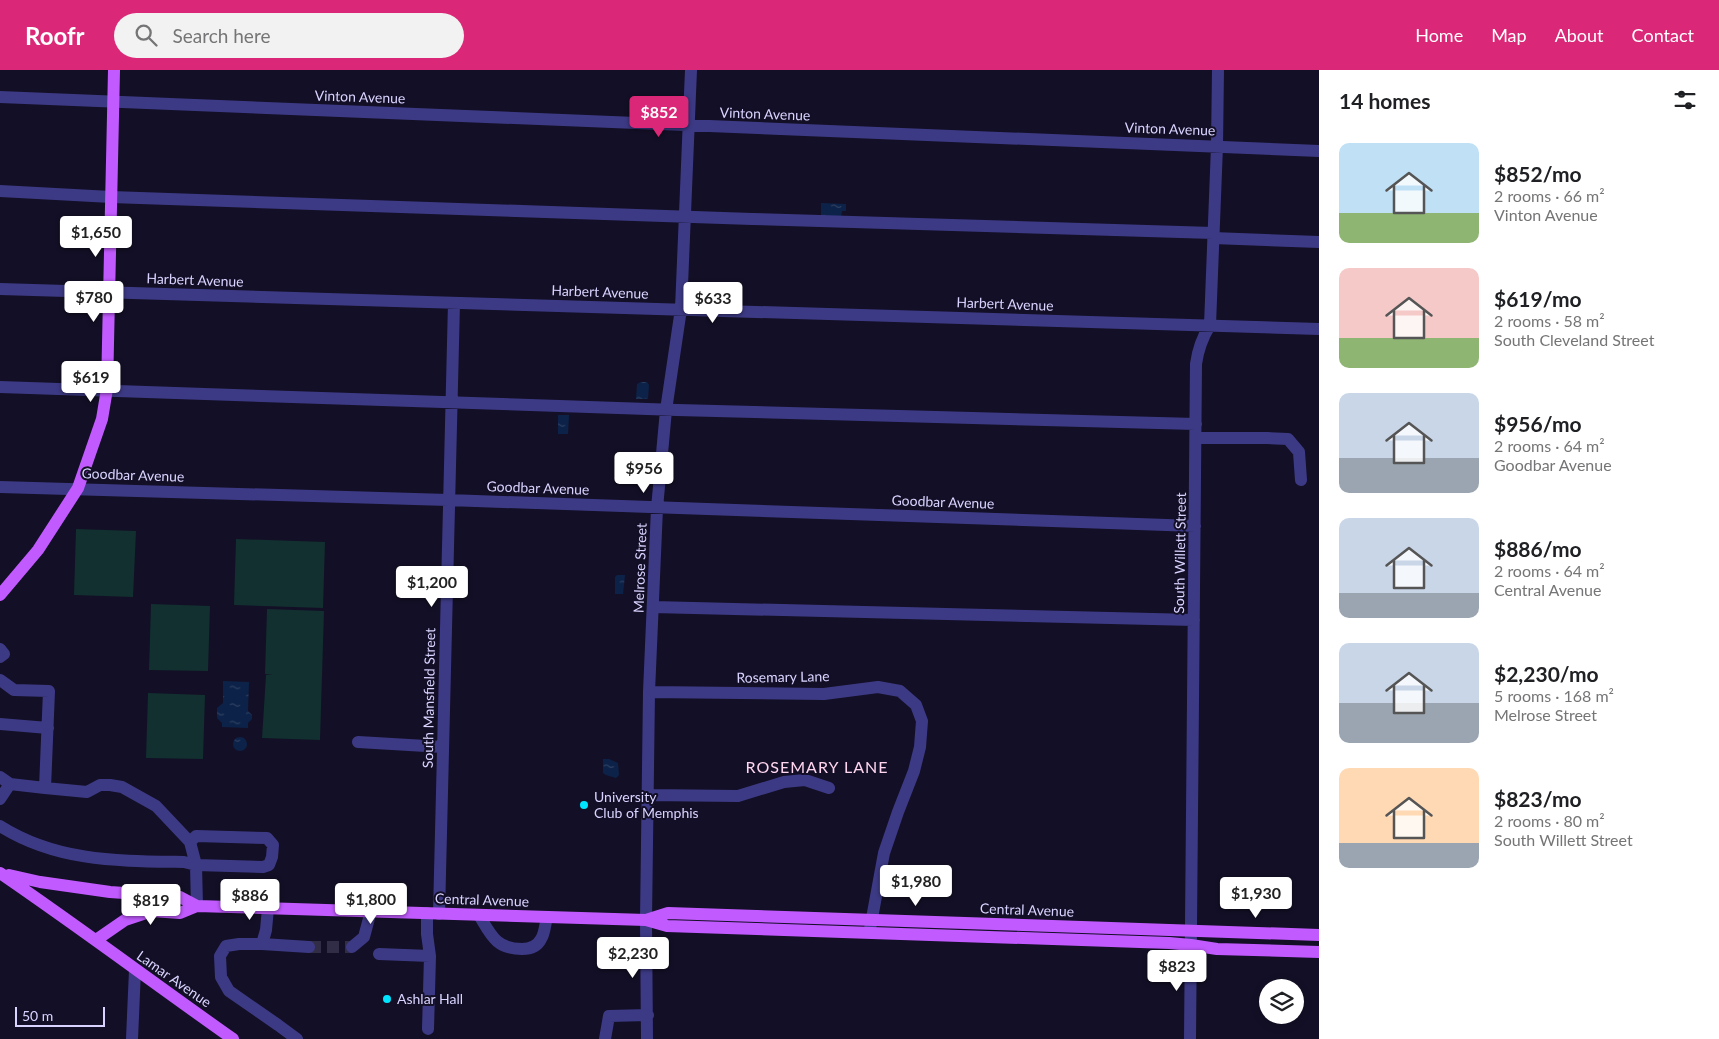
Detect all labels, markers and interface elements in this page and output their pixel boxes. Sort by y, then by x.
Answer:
search box [114,13,464,58]
text: Roofr [25,21,84,50]
icon: search [132,21,160,49]
text: Search here [172,24,270,47]
text: Home [1415,24,1463,46]
text: Map [1491,24,1527,46]
text: About [1555,24,1604,46]
text: Contact [1632,24,1694,46]
street label: Vinton Avenue [314,86,406,107]
icon: filters [1671,86,1699,114]
text: 14 homes [1339,88,1430,113]
pin: $852 [629,96,689,138]
text: $852 [640,102,678,121]
street label: Vinton Avenue [719,103,811,124]
street label: Vinton Avenue [1124,118,1216,139]
text: $852/mo [1494,161,1582,186]
icon: home [1379,163,1439,223]
text: 2 rooms · 66 m² [1494,186,1605,205]
text: Vinton Avenue [1494,205,1598,224]
pin: $1,650 [55,216,137,258]
text: $1,650 [71,222,121,241]
street label: Harbert Avenue [146,269,244,290]
pin: $780 [64,280,124,323]
street label: Harbert Avenue [551,281,649,302]
pin: $633 [683,282,743,324]
text: $619/mo [1494,286,1582,311]
text: $780 [75,287,113,306]
text: $633 [694,288,732,307]
icon: home [1379,288,1439,348]
street label: Harbert Avenue [956,293,1054,314]
text: 2 rooms · 58 m² [1494,311,1605,330]
text: South Cleveland Street [1494,330,1654,349]
pin: $619 [61,360,121,403]
text: $619 [72,367,110,386]
text: $956/mo [1494,411,1582,436]
icon: home [1379,413,1439,473]
text: 2 rooms · 64 m² [1494,436,1605,455]
pin: $956 [614,452,674,494]
text: Goodbar Avenue [1494,455,1612,474]
text: $956 [625,458,663,477]
street label: Goodbar Avenue [81,464,185,485]
street label: Goodbar Avenue [486,477,590,498]
street label: Goodbar Avenue [891,491,995,512]
street label: South Willett Street [1170,492,1189,614]
street label: Melrose Street [629,523,650,613]
text: $886/mo [1494,536,1582,561]
icon: home [1379,538,1439,598]
text: 2 rooms · 64 m² [1494,561,1605,580]
pin: $1,200 [391,566,473,608]
text: $1,200 [407,572,457,591]
text: Central Avenue [1494,580,1601,599]
street label: South Mansfield Street [419,628,438,768]
text: $2,230/mo [1494,661,1599,686]
icon: home [1379,663,1439,723]
street label: Rosemary Lane [736,667,830,686]
text: 5 rooms · 168 m² [1494,686,1614,705]
text: Melrose Street [1494,705,1597,724]
district label: ROSEMARY LANE [746,757,888,776]
text: $823/mo [1494,786,1582,811]
place label: University Club of Memphis [594,788,699,821]
icon: home [1379,788,1439,848]
marker: University Club of Memphis [578,799,590,811]
text: 2 rooms · 80 m² [1494,811,1605,830]
text: South Willett Street [1494,830,1633,849]
pin: $1,980 [875,864,957,907]
text: $1,980 [891,871,941,890]
pin: $1,930 [1215,876,1297,919]
pin: $886 [220,878,280,921]
pin: $1,800 [330,882,412,925]
text: $1,930 [1231,883,1281,902]
pin: $819 [121,884,181,926]
text: $886 [231,885,269,904]
text: $1,800 [346,889,396,908]
street label: Central Avenue [435,889,529,910]
text: $819 [132,890,170,909]
street label: Central Avenue [980,899,1074,920]
pin: $2,230 [592,936,674,979]
text: $2,230 [608,943,658,962]
street label: Lamar Avenue [134,947,215,1010]
pin: $823 [1147,950,1207,992]
text: $823 [1158,956,1196,975]
map controls [1259,979,1304,1024]
button: layers [1259,979,1304,1024]
place label: Ashlar Hall [397,990,463,1007]
marker: Ashlar Hall [381,993,393,1005]
scale bar [15,1004,105,1027]
text: 50 m [22,1007,53,1024]

